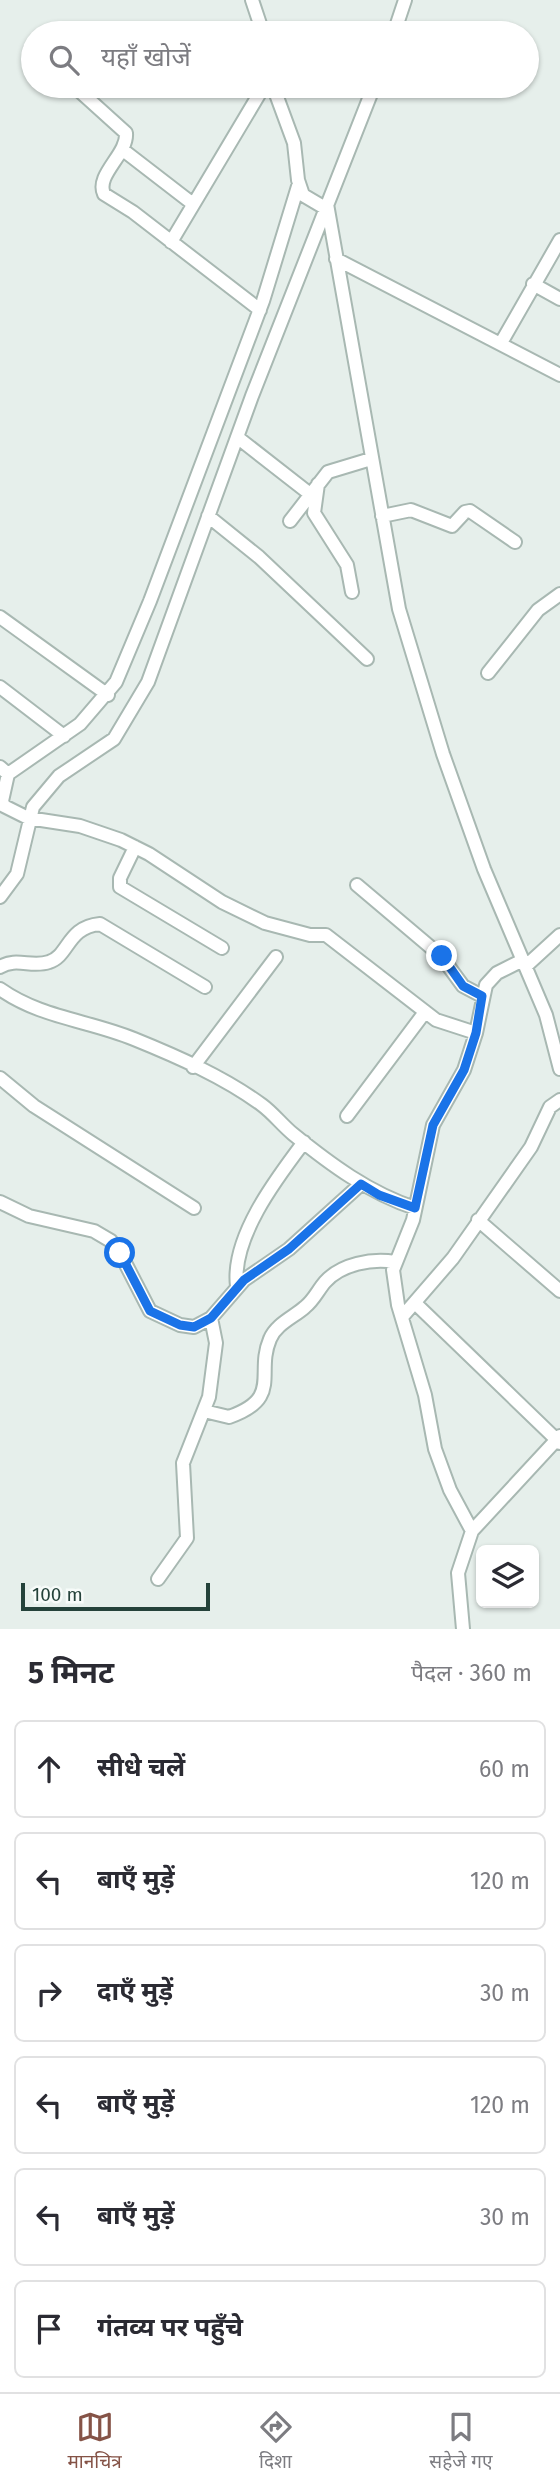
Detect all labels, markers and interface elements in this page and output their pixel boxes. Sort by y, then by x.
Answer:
search box [21,21,539,98]
icon: search [45,41,83,79]
text: यहाँ खोजें [101,42,191,73]
route end [426,940,457,971]
route start [104,1237,135,1268]
map controls [476,1545,539,1608]
button: layers [476,1545,539,1608]
scale bar [21,1580,210,1612]
text: 100 m [32,1583,83,1606]
text: 5 मिनट [28,1655,114,1691]
text: पैदल · 360 m [411,1659,532,1687]
icon: ahead [30,1750,68,1788]
text: सीधे चलें [97,1752,185,1783]
text: 60 m [479,1755,530,1783]
icon: left [30,1862,68,1900]
text: बाएँ मुड़ें [97,1864,174,1895]
text: 120 m [470,1867,530,1895]
icon: right [30,1974,68,2012]
text: दाएँ मुड़ें [97,1976,173,2007]
text: 30 m [480,1979,530,2007]
icon: left [30,2086,68,2124]
text: बाएँ मुड़ें [97,2088,174,2119]
text: 120 m [470,2091,530,2119]
icon: left [30,2198,68,2236]
text: बाएँ मुड़ें [97,2200,174,2231]
text: 30 m [480,2203,530,2231]
icon: arrive [30,2310,68,2348]
text: गंतव्य पर पहुँचे [97,2312,243,2343]
tab: मानचित्र [67,2408,122,2476]
tab: दिशा [257,2408,295,2476]
tab: सहेजे गए [429,2408,493,2476]

